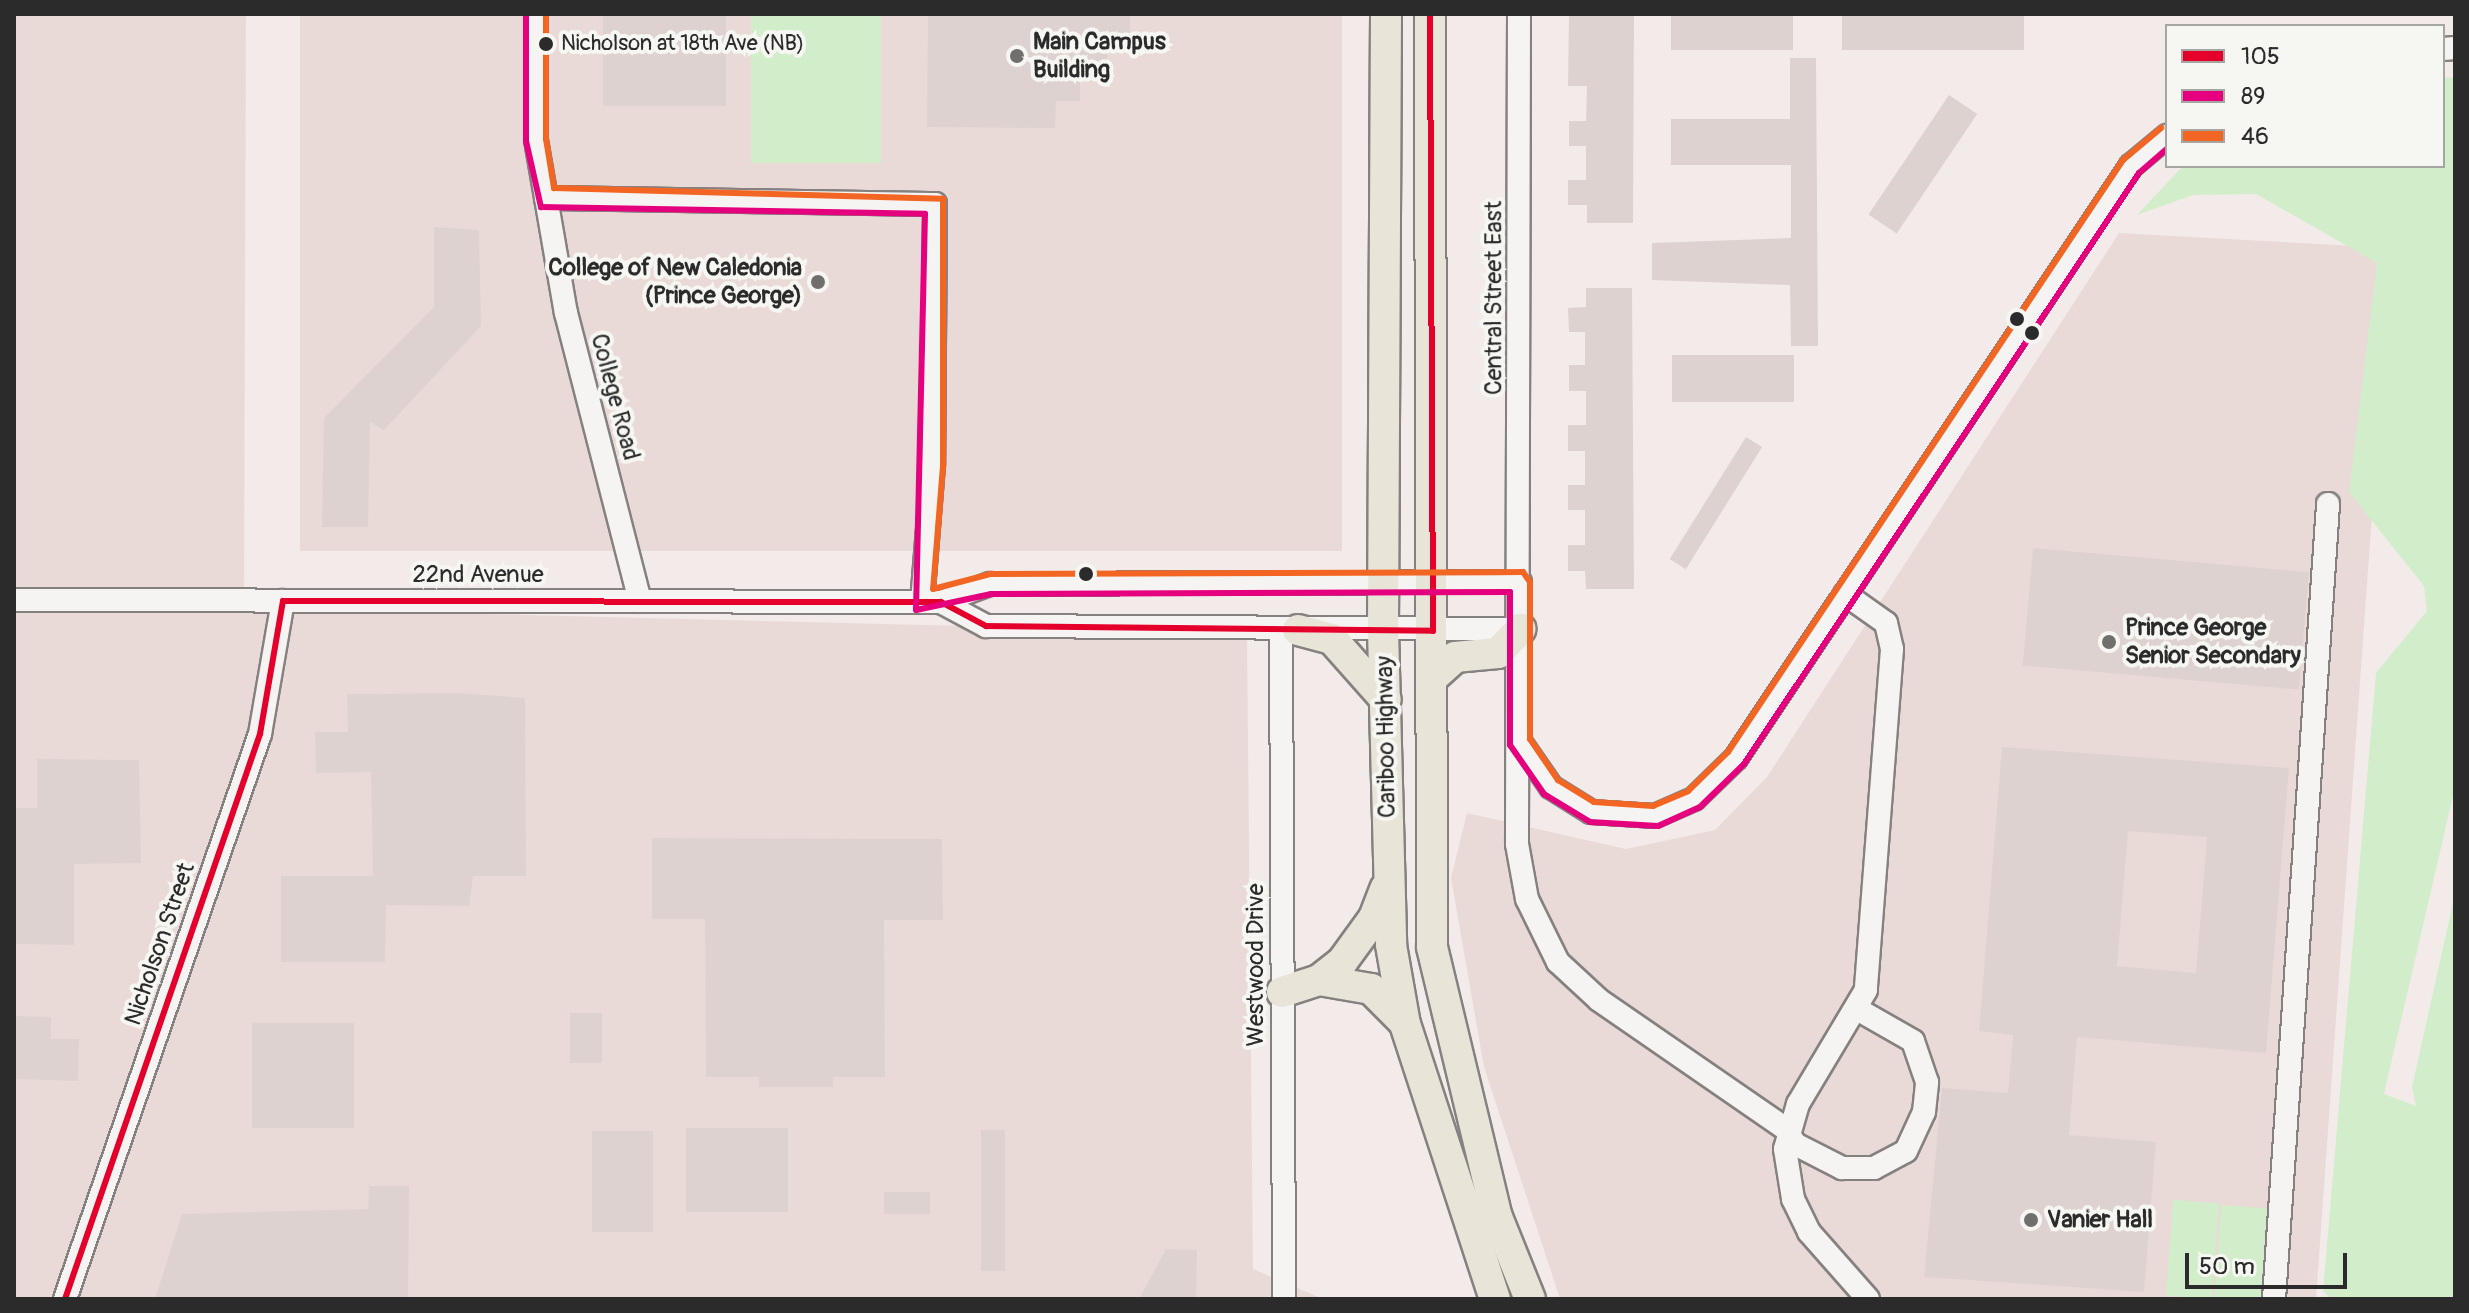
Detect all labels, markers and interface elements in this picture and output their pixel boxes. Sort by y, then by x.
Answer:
legend [2165,24,2445,168]
place label: Main Campus Building [1033,28,1166,84]
place label: Nicholson at 18th Ave (NB) [561,31,804,57]
marker: Nicholson at 18th Ave (NB) [538,36,554,52]
text: 105 [2241,42,2280,71]
marker: Main Campus Building [1008,47,1026,65]
text: 89 [2241,82,2265,111]
text: 46 [2241,122,2269,151]
street label: Central Street East [1480,201,1508,395]
place label: College of New Caledonia (Prince George) [548,254,802,310]
marker: College of New Caledonia (Prince George) [809,273,827,291]
unlabelled marker [2009,311,2025,327]
unlabelled marker [2024,325,2040,341]
street label: College Road [584,331,646,463]
street label: 22nd Avenue [412,561,544,589]
unlabelled marker [1078,566,1094,582]
place label: Prince George Senior Secondary [2125,614,2301,670]
marker: Prince George Senior Secondary [2100,633,2118,651]
street label: Cariboo Highway [1370,656,1402,818]
street label: Nicholson Street [119,859,201,1029]
street label: Westwood Drive [1242,884,1270,1046]
place label: Vanier Hall [2047,1206,2153,1234]
marker: Vanier Hall [2022,1211,2040,1229]
scale bar [2189,1237,2351,1287]
text: 50 m [2199,1252,2255,1281]

